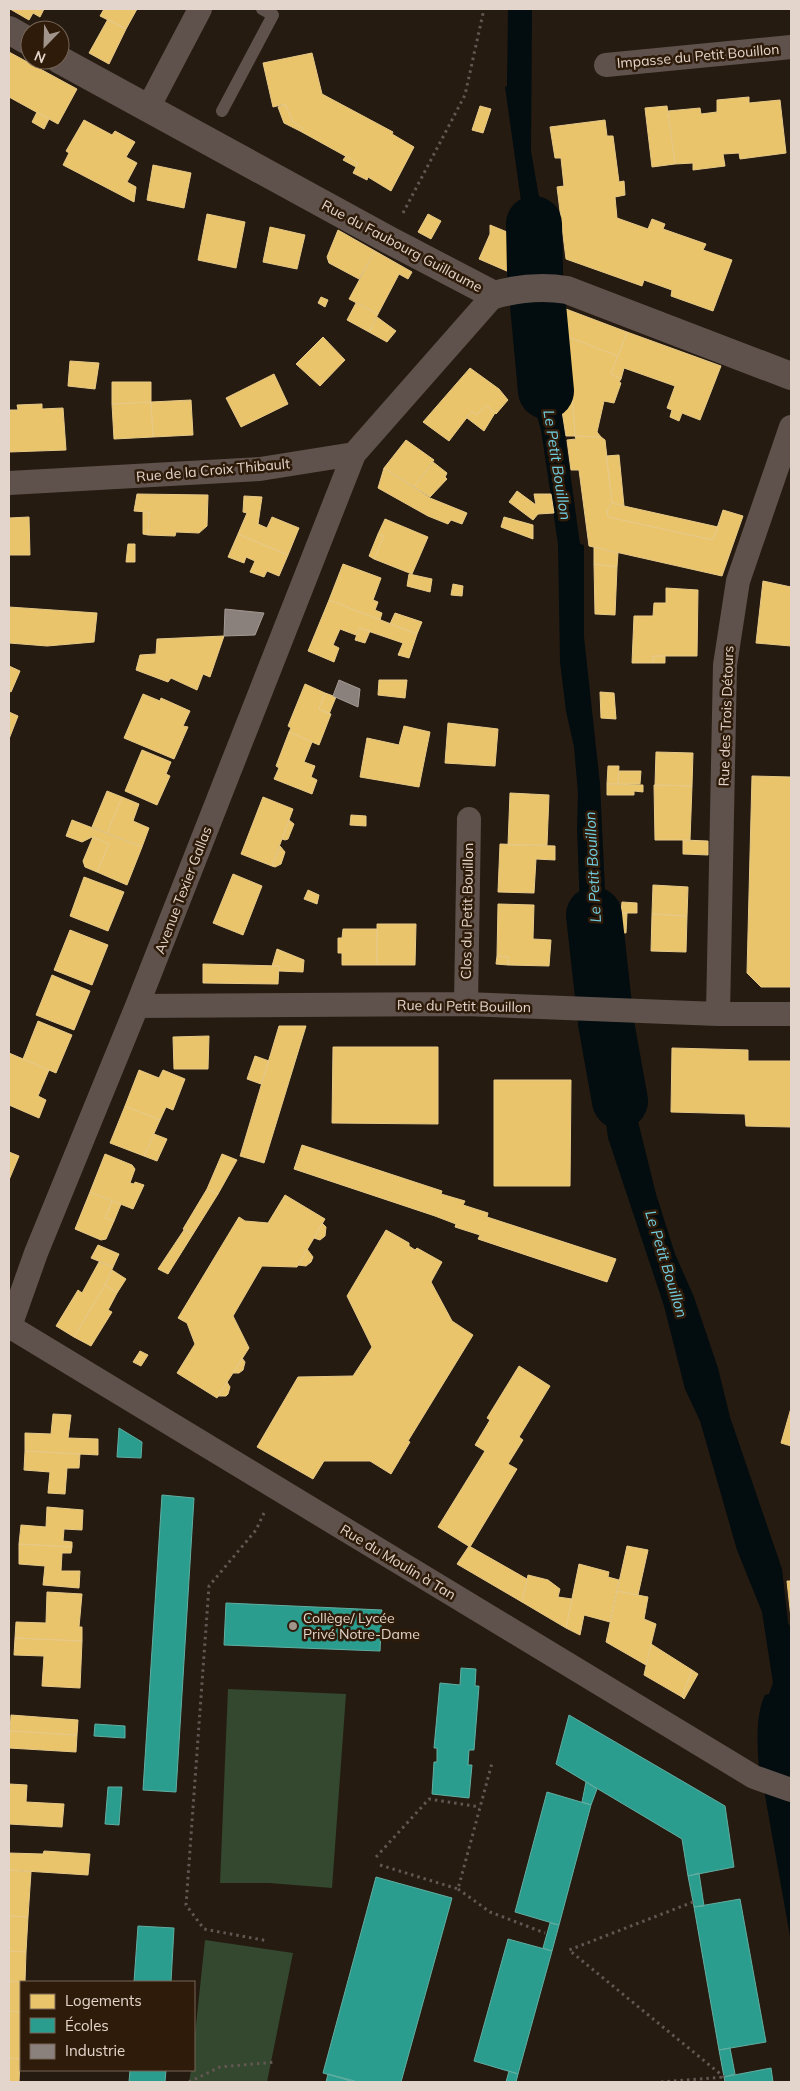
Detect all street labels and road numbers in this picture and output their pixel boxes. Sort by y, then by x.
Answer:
street label: Impasse du Petit Bouillon [616,40,780,72]
street label: Rue du Faubourg Guillaume [319,196,485,296]
street label: Rue de la Croix Thibault [135,454,291,486]
street label: Rue des Trois Détours [715,645,737,787]
street label: Avenue Texier Gallas [150,824,216,956]
street label: Clos du Petit Bouillon [457,843,477,979]
street label: Rue du Petit Bouillon [397,996,531,1016]
street label: Rue du Moulin à Tan [337,1520,459,1604]

